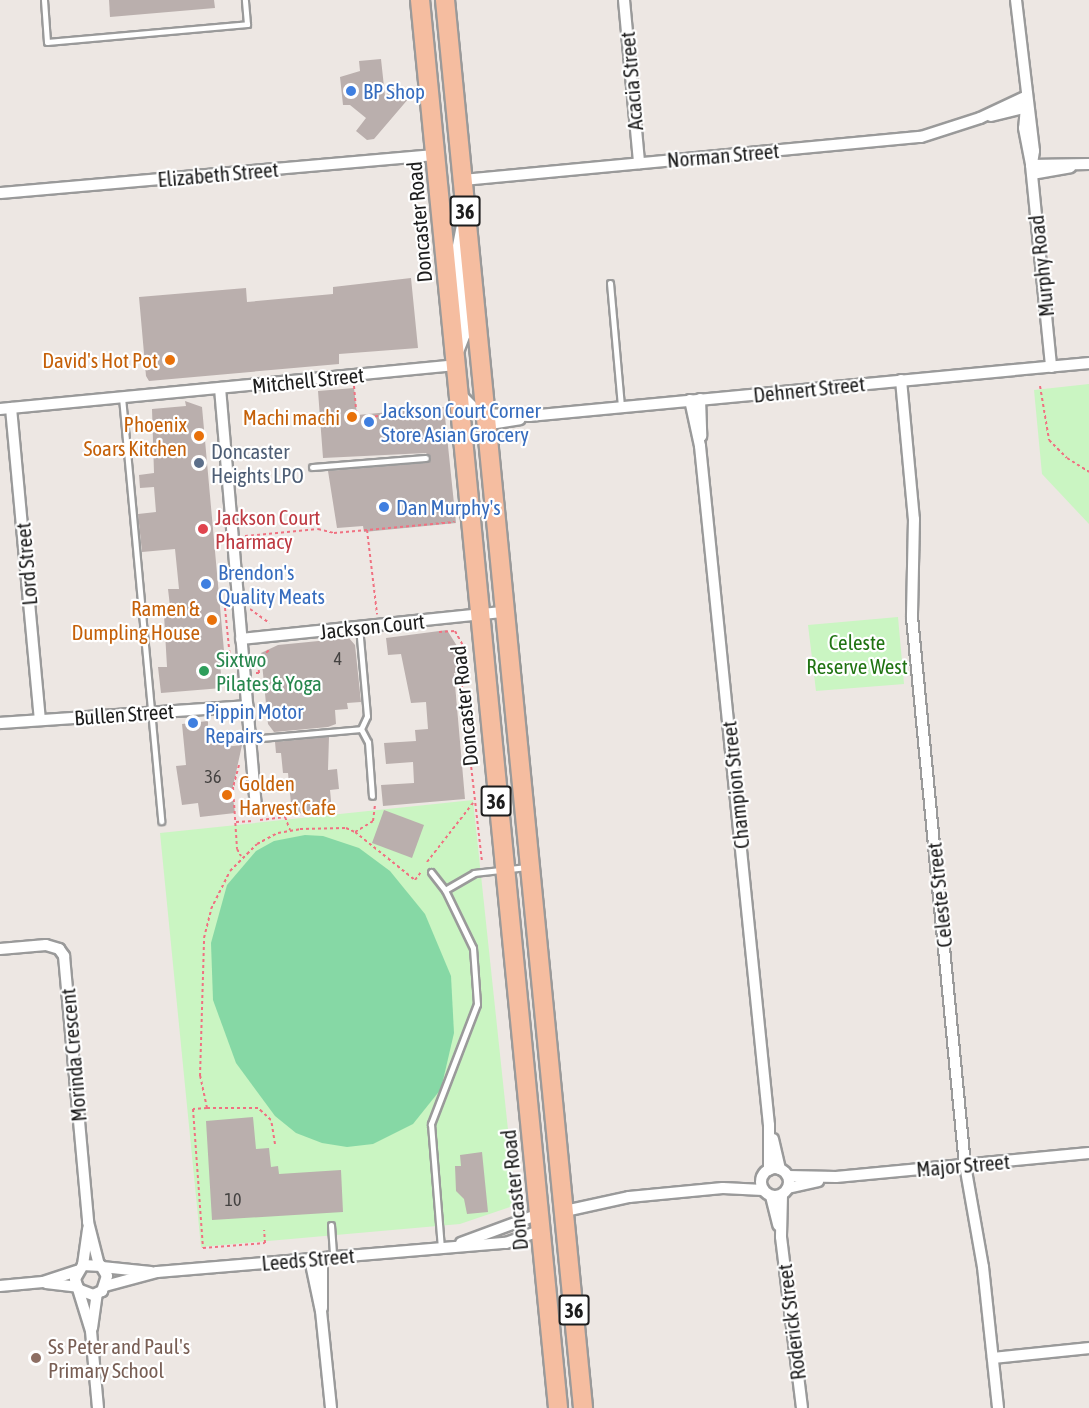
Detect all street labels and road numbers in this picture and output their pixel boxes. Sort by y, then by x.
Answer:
street label: Acacia Street [614,31,648,131]
street label: Norman Street [666,138,780,172]
street label: Elizabeth Street [156,156,280,192]
street label: Doncaster Road [401,160,437,284]
road number: 36 [448,194,482,228]
street label: Murphy Road [1023,214,1059,318]
street label: Mitchell Street [251,362,365,398]
street label: Dehnert Street [752,371,866,407]
street label: Lord Street [10,522,42,606]
street label: Jackson Court [318,608,426,644]
street label: Doncaster Road [445,644,483,768]
street label: Bullen Street [73,698,175,730]
street label: Champion Street [716,720,754,850]
road number: 36 [480,784,512,818]
street label: Celeste Street [921,841,957,949]
street label: Morinda Crescent [55,987,91,1123]
street label: Doncaster Road [495,1128,533,1252]
street label: Major Street [915,1148,1011,1182]
street label: Leeds Street [260,1242,356,1276]
street label: Roderick Street [771,1262,811,1382]
road number: 36 [558,1293,590,1327]

